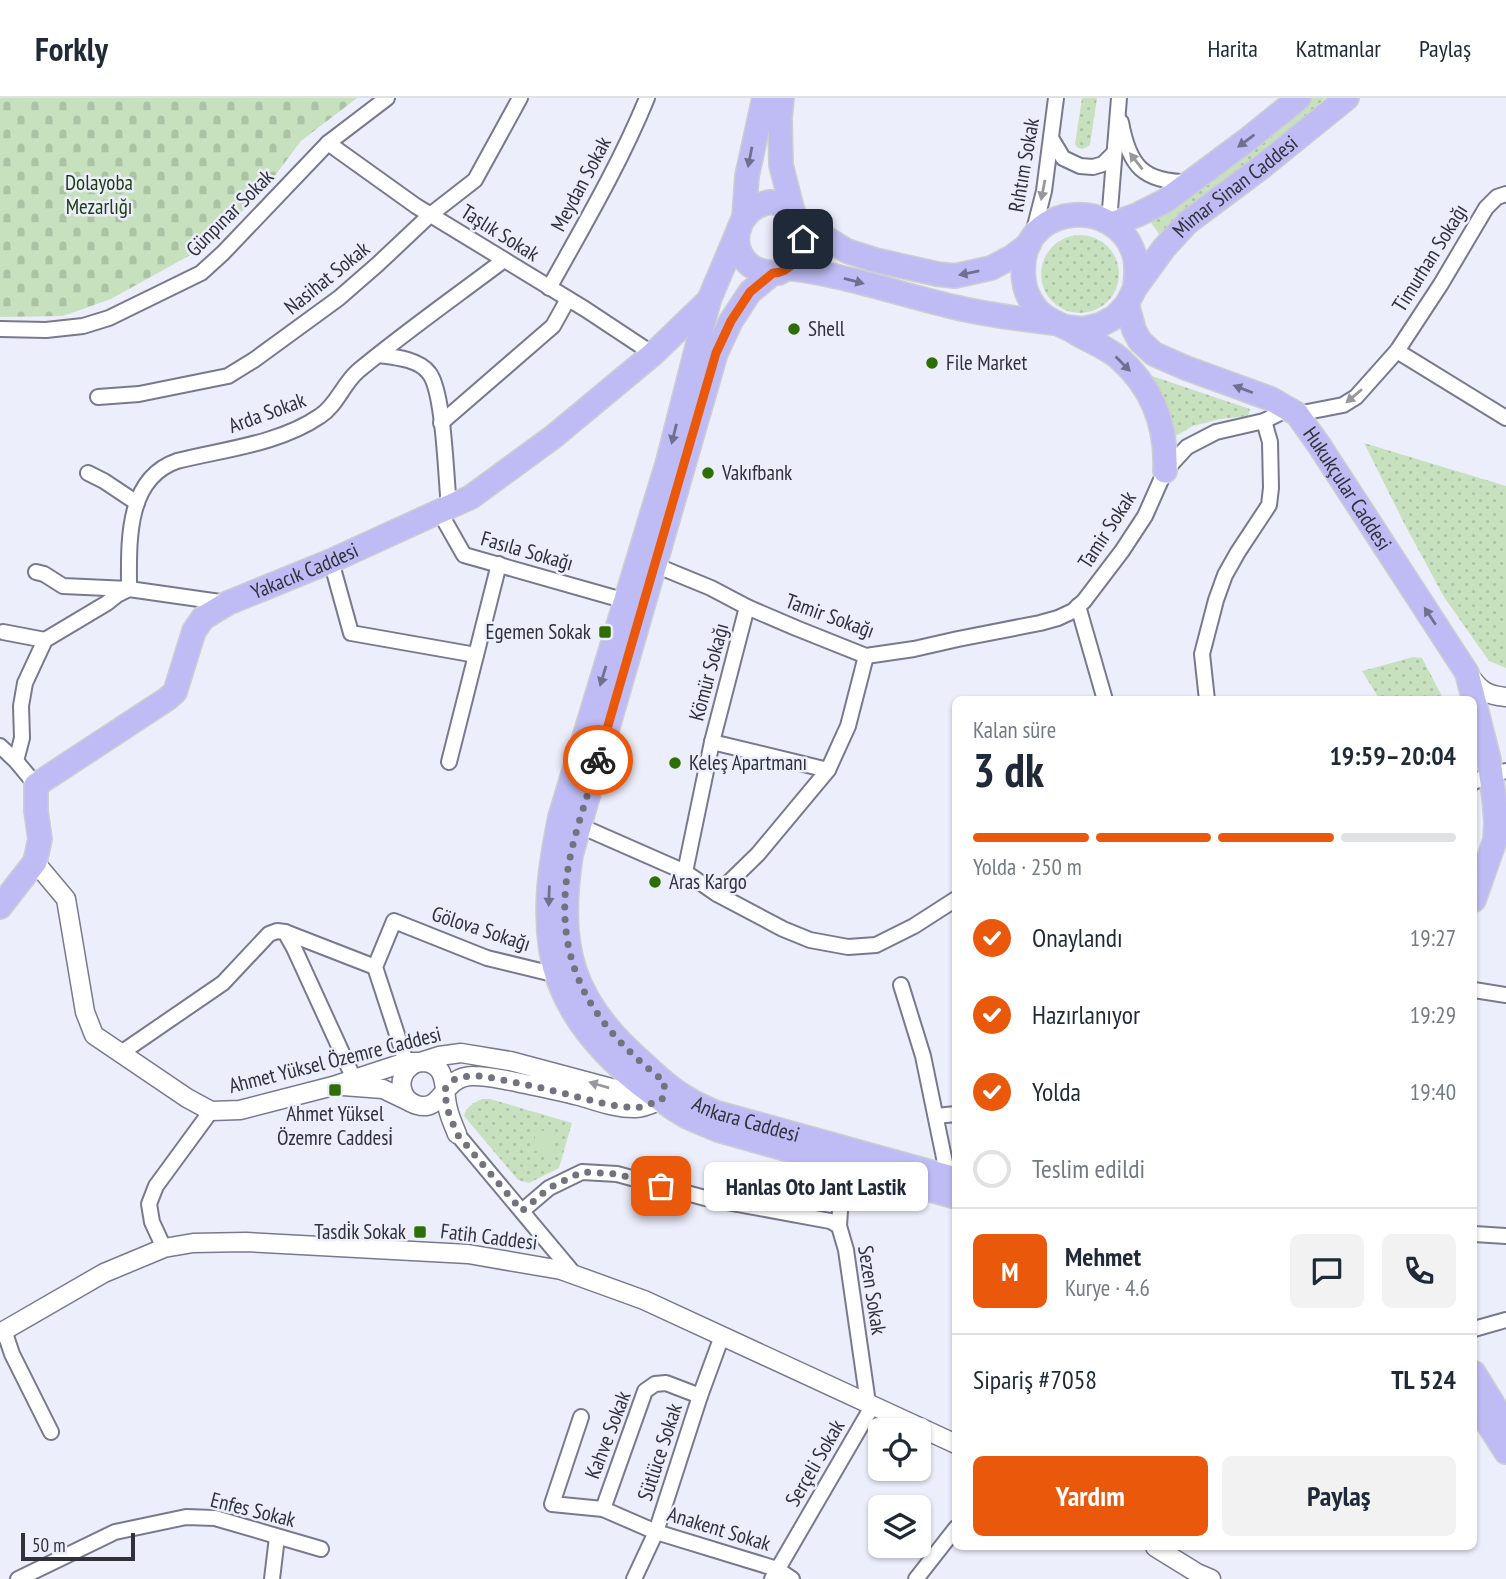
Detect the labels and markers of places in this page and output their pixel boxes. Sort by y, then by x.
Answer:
pin [773,209,833,269]
place label: Shell [808,315,845,342]
marker: Shell [786,321,802,337]
place label: File Market [946,349,1027,376]
marker: File Market [924,355,940,371]
place label: Vakıfbank [721,459,792,486]
marker: Vakıfbank [700,465,716,481]
place label: Egemen Sokak [485,618,591,645]
marker: Egemen Sokak [597,624,613,640]
place label: Keleş Apartmanı [689,749,807,776]
marker: Keleş Apartmanı [667,755,683,771]
place label: Aras Kargo [669,868,747,895]
marker: Aras Kargo [647,874,663,890]
marker: Ahmet Yüksel Özemre Caddesi̇ [327,1082,343,1098]
place label: Ahmet Yüksel Özemre Caddesi̇ [277,1100,393,1151]
pin [631,1156,691,1216]
callout: Hanlas Oto Jant Lastik [703,1162,927,1210]
place label: Tasdi̇k Sokak [314,1218,406,1245]
marker: Tasdi̇k Sokak [412,1224,428,1240]

